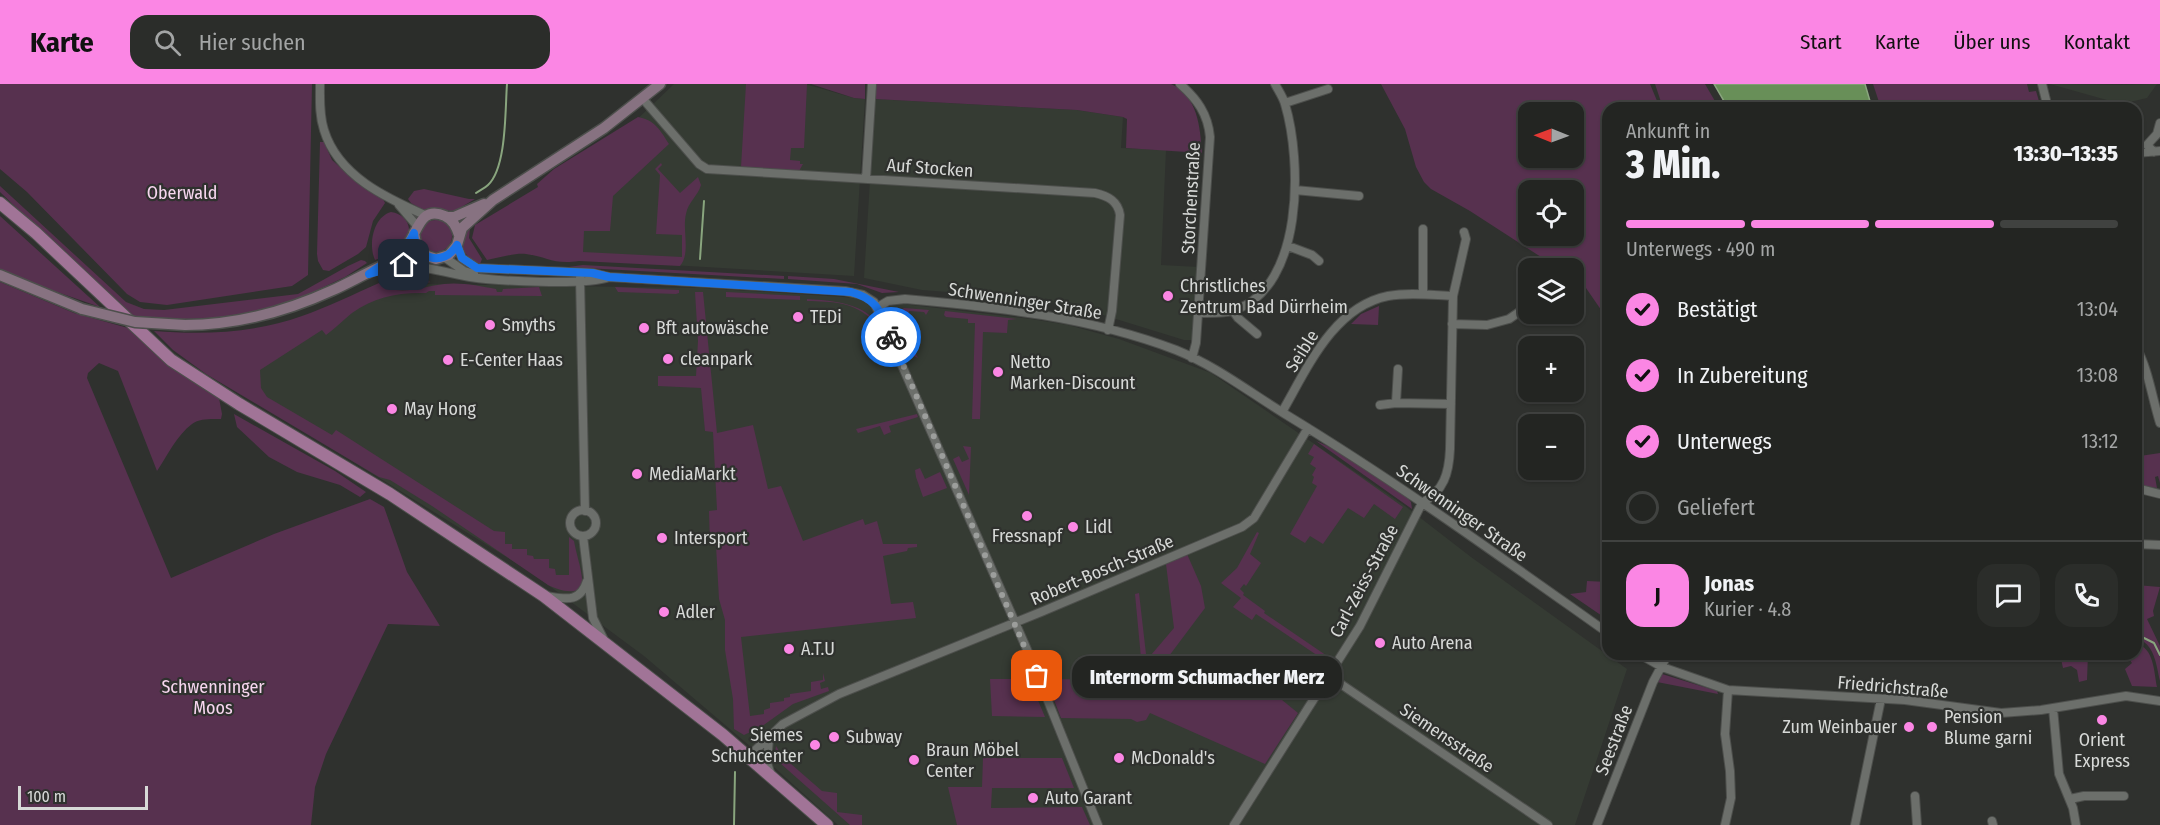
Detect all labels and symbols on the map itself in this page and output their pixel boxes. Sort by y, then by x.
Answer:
north arrow [1518,102,1584,168]
street label: Storchenstraße [1177,141,1205,254]
street label: Auf Stocken [886,154,974,182]
park label: Oberwald [147,182,217,204]
pin [378,239,429,290]
place label: Christliches Zentrum Bad Dürrheim [1180,275,1348,318]
street label: Schwenninger Straße [947,278,1103,324]
marker: Christliches Zentrum Bad Dürrheim [1161,289,1175,303]
place label: TEDi [810,306,842,328]
courier [861,307,921,367]
marker: TEDi [791,310,805,324]
place label: Smyths [502,314,556,336]
place label: Bft autowäsche [656,317,769,339]
marker: Smyths [483,318,497,332]
marker: Bft autowäsche [637,321,651,335]
street label: Seible [1281,326,1323,376]
place label: cleanpark [680,348,753,370]
place label: E-Center Haas [460,349,563,371]
place label: Netto Marken-Discount [1010,351,1136,394]
marker: cleanpark [661,352,675,366]
marker: E-Center Haas [441,353,455,367]
marker: Netto Marken-Discount [991,365,1005,379]
place label: May Hong [404,398,476,420]
marker: May Hong [385,402,399,416]
street label: Schwenninger Straße [1392,459,1532,567]
place label: MediaMarkt [649,463,736,485]
marker: MediaMarkt [630,467,644,481]
marker: Fressnapf [1020,509,1034,523]
place label: Lidl [1085,516,1112,538]
marker: Lidl [1066,520,1080,534]
street label: Carl-Zeiss-Straße [1325,521,1403,641]
place label: Fressnapf [992,525,1064,547]
place label: Intersport [674,527,748,549]
street label: Robert-Bosch-Straße [1027,530,1177,610]
marker: Intersport [655,531,669,545]
place label: Adler [676,601,716,623]
marker: Adler [657,605,671,619]
place label: Auto Arena [1392,632,1473,654]
marker: Auto Arena [1373,636,1387,650]
place label: A.T.U [801,638,835,660]
marker: A.T.U [782,642,796,656]
pin [1011,650,1062,701]
callout: Internorm Schumacher Merz [1073,655,1343,697]
street label: Friedrichstraße [1837,671,1949,703]
park label: Schwenninger Moos [161,676,265,719]
street label: Siemensstraße [1396,698,1498,778]
street label: Seestraße [1591,702,1637,778]
place label: Pension Blume garni [1944,706,2032,749]
marker: Orient Express [2095,713,2109,727]
place label: Zum Weinbauer [1782,716,1898,738]
marker: Zum Weinbauer [1902,720,1916,734]
marker: Pension Blume garni [1925,720,1939,734]
place label: Siemes Schuhcenter [711,724,804,767]
place label: Subway [846,726,902,748]
place label: Orient Express [2074,729,2130,772]
marker: Subway [827,730,841,744]
marker: Siemes Schuhcenter [808,738,822,752]
place label: Braun Möbel Center [926,739,1019,782]
place label: McDonald's [1131,747,1215,769]
marker: McDonald's [1112,751,1126,765]
marker: Braun Möbel Center [907,753,921,767]
scale bar [18,783,148,810]
place label: Auto Garant [1045,787,1132,809]
marker: Auto Garant [1026,791,1040,805]

